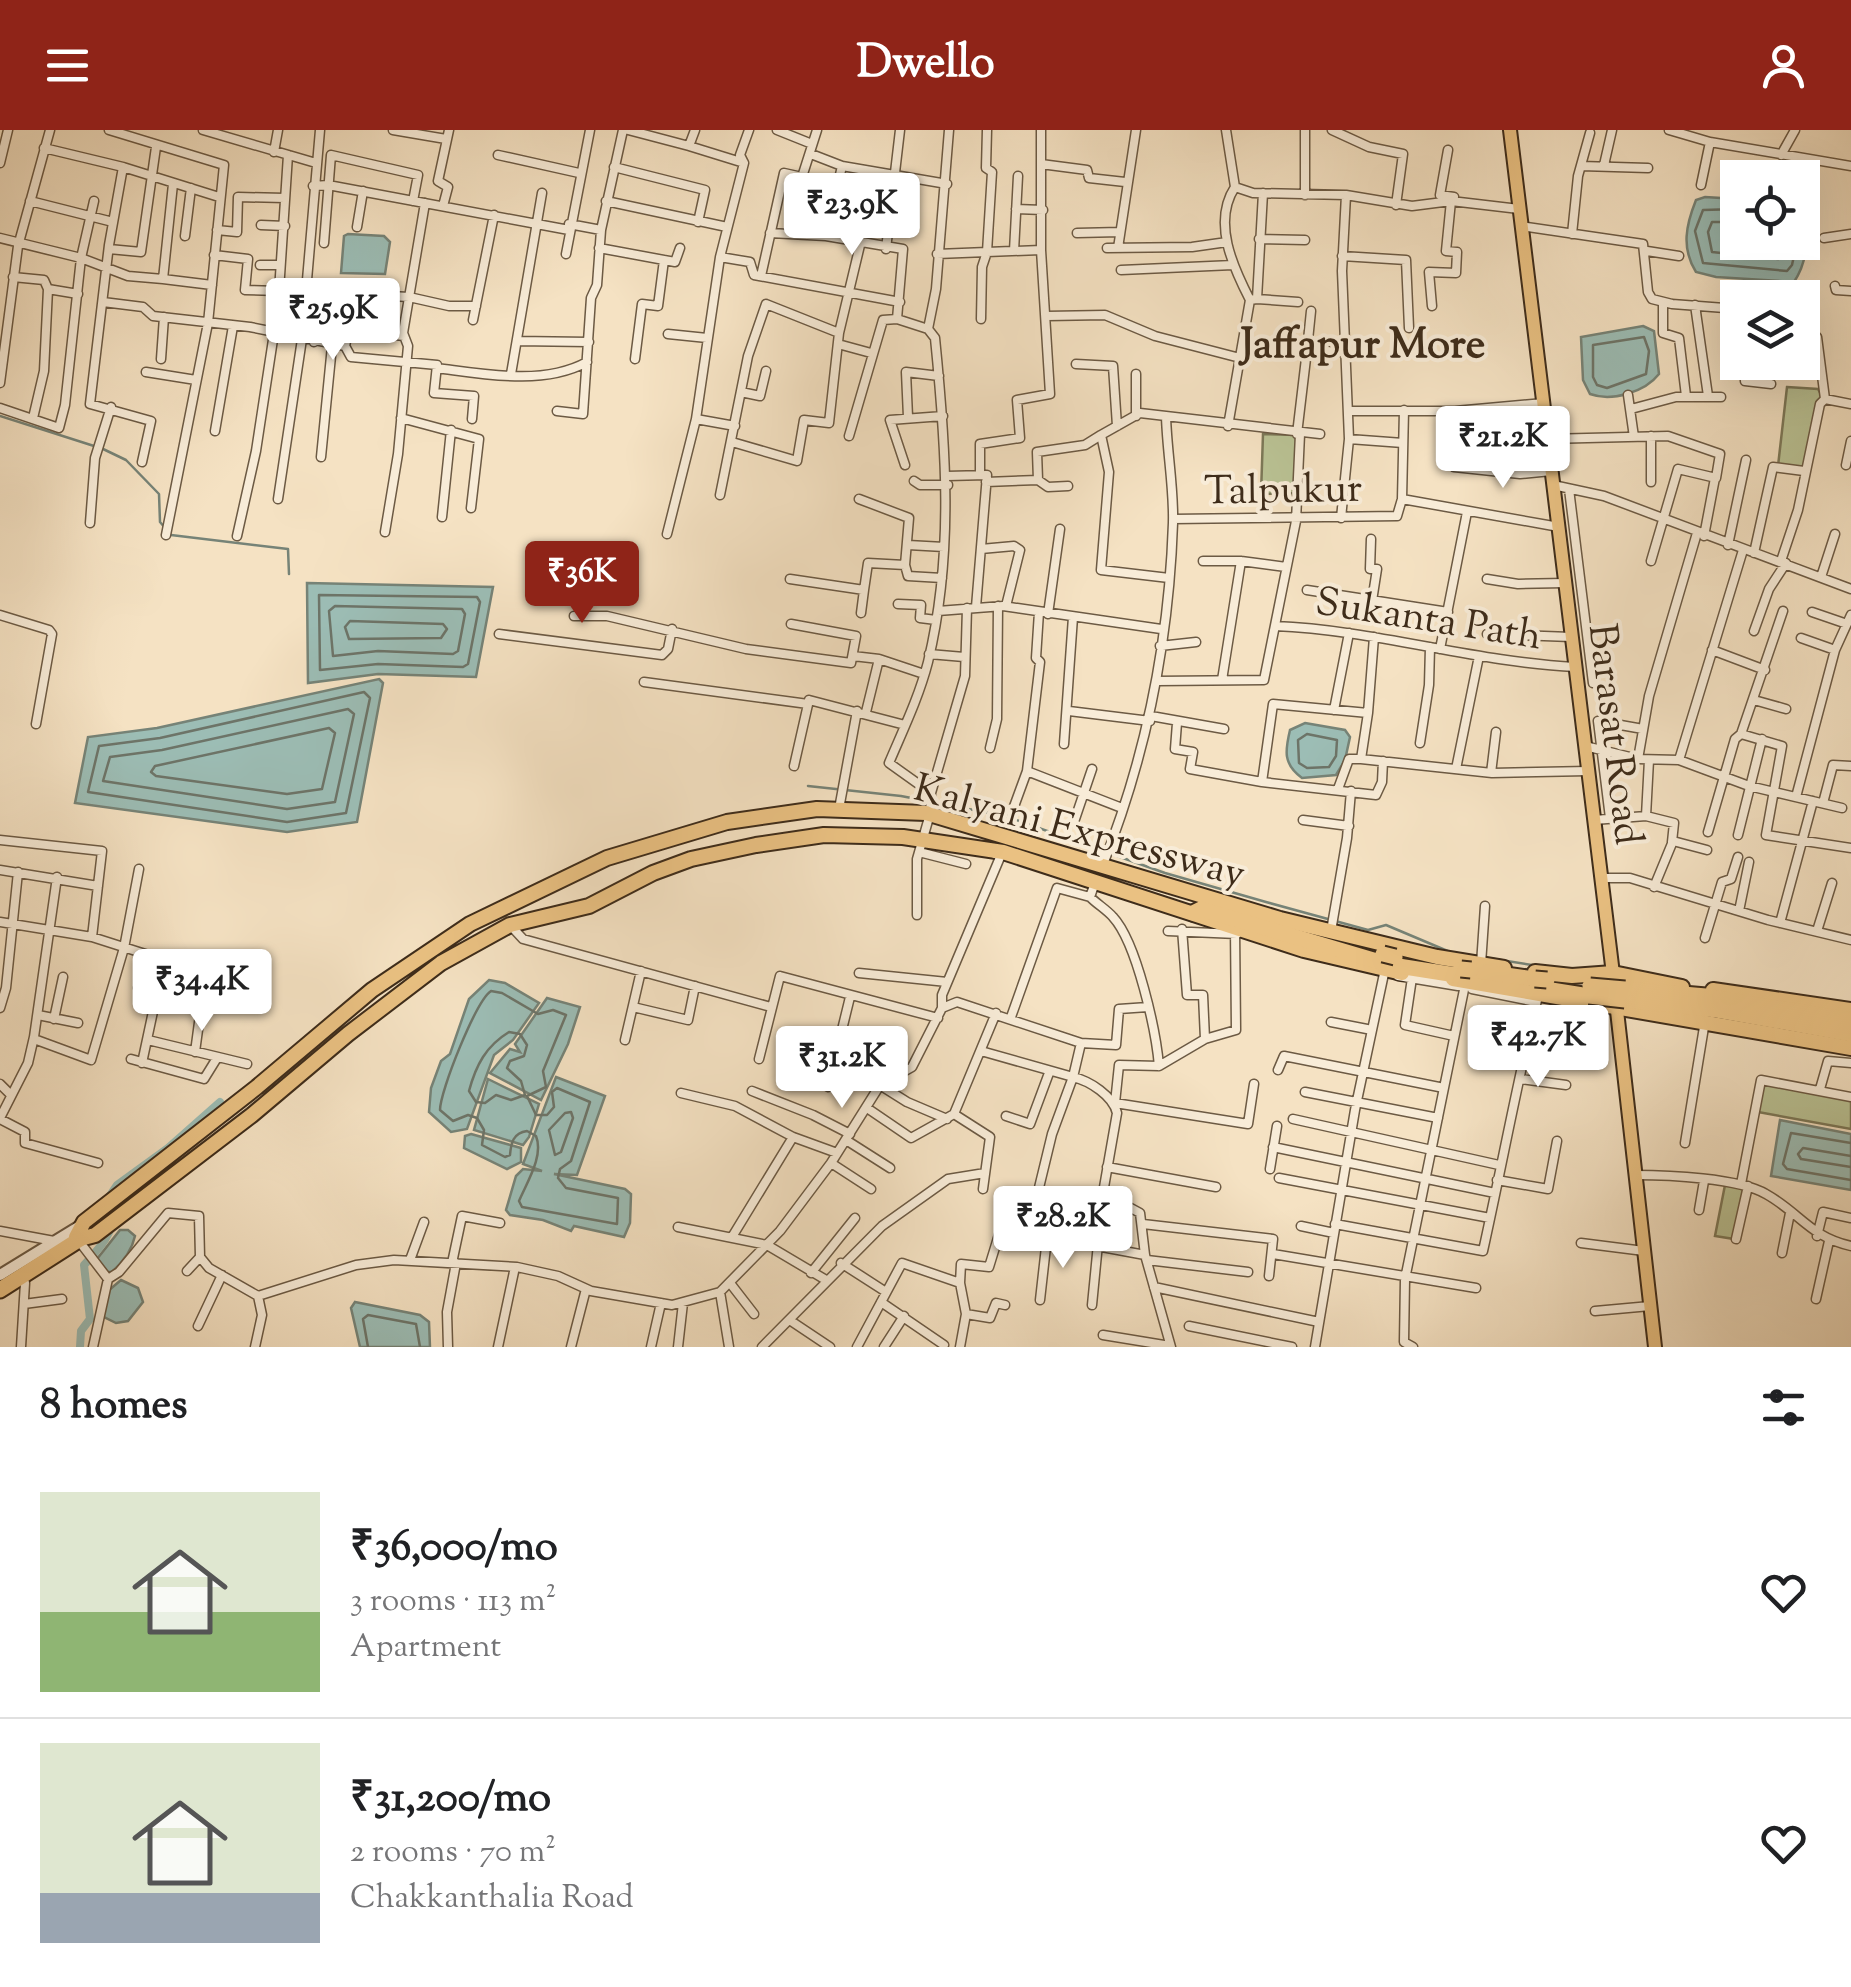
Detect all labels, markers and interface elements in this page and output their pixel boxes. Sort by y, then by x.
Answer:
text: Dwello [856,33,995,98]
icon: menu [40,38,95,93]
icon: person [1756,38,1811,93]
map controls [1720,160,1820,380]
button: locate [1720,160,1820,260]
pin: ₹23.9K [771,173,933,258]
text: ₹23.9K [806,182,898,228]
pin: ₹25.9K [252,278,414,363]
button: layers [1720,280,1820,380]
text: ₹25.9K [288,287,378,333]
district label: Jaffapur More [1238,317,1485,377]
pin: ₹21.2K [1422,406,1584,491]
text: ₹21.2K [1458,415,1548,461]
street label: Talpukur [1204,463,1363,522]
pin: ₹36K [523,541,641,626]
text: ₹36K [547,550,617,596]
street label: Sukanta Path [1311,575,1545,667]
street label: Barasat Road [1571,621,1654,848]
street label: Kalyani Expressway [907,762,1251,905]
pin: ₹34.4K [121,949,283,1034]
text: ₹34.4K [155,958,249,1004]
pin: ₹42.7K [1457,1005,1619,1090]
text: ₹42.7K [1490,1014,1586,1060]
pin: ₹31.2K [761,1026,923,1111]
text: ₹31.2K [798,1035,886,1081]
pin: ₹28.2K [982,1186,1144,1271]
text: ₹28.2K [1015,1195,1111,1241]
text: 8 homes [40,1377,188,1437]
icon: filters [1756,1380,1811,1435]
text: ₹36,000/mo [350,1519,558,1579]
icon: home [120,1532,240,1652]
icon: heart [1756,1565,1811,1620]
text: 3 rooms · 113 m² [350,1579,556,1625]
text: Apartment [350,1625,501,1671]
text: ₹31,200/mo [350,1770,551,1830]
icon: home [120,1783,240,1903]
icon: heart [1756,1816,1811,1871]
text: 2 rooms · 70 m² [350,1830,556,1876]
text: Chakkanthalia Road [350,1876,634,1922]

